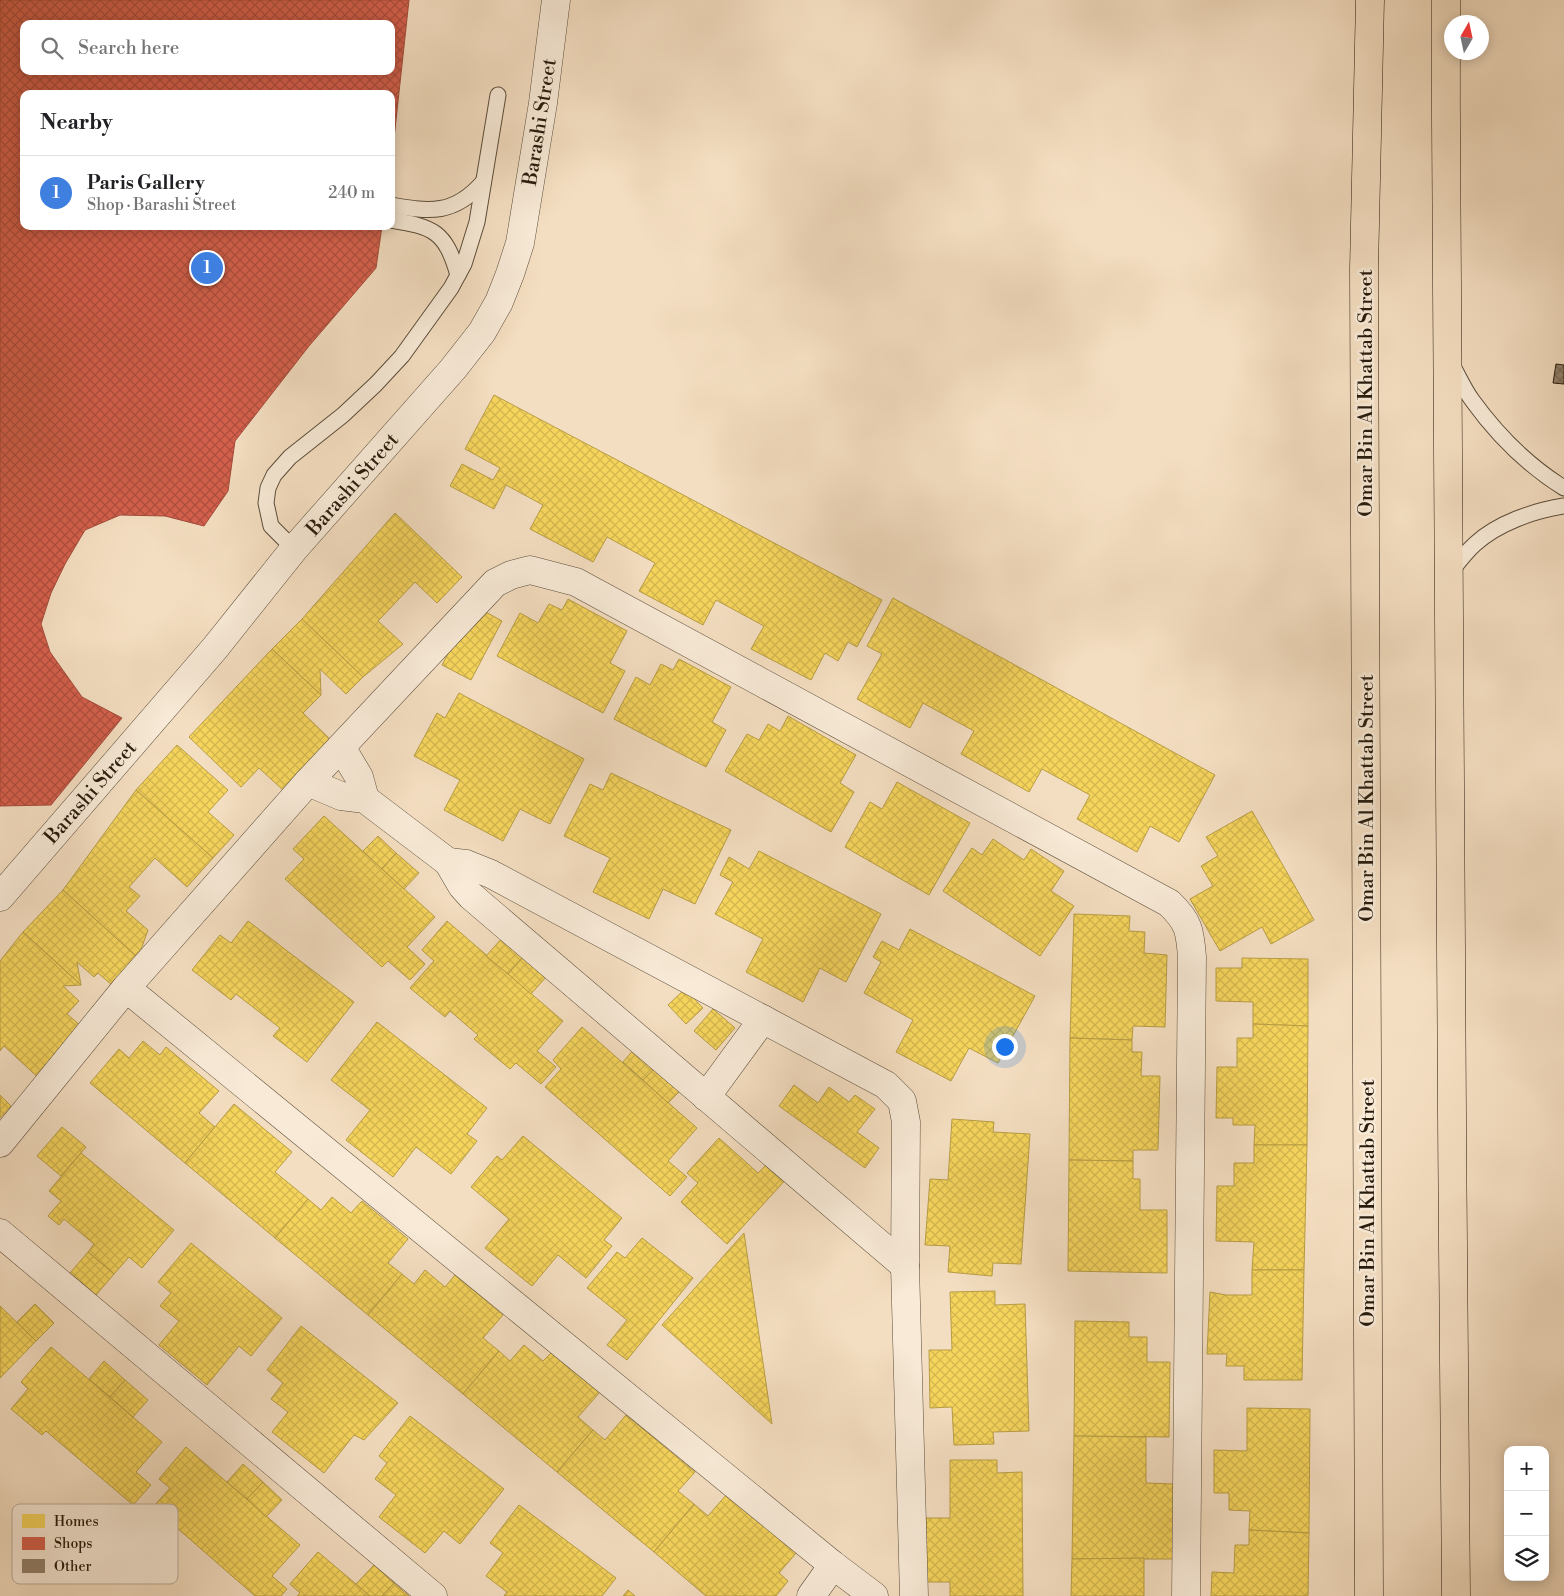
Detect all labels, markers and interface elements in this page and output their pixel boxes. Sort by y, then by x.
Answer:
north arrow [1444,15,1489,60]
search box [20,20,395,75]
icon: search [38,34,66,62]
text: Search here [78,36,179,60]
street label: Barashi Street [518,57,563,189]
text: Nearby [40,110,113,136]
text: Paris Gallery [87,171,205,195]
text: 1 [52,183,60,203]
text: 240 m [328,183,375,203]
text: Shop · Barashi Street [87,195,236,215]
pin: 1 [191,249,223,287]
street label: Omar Bin Al Khattab Street [1354,269,1379,517]
street label: Barashi Street [301,428,405,542]
street label: Omar Bin Al Khattab Street [1355,674,1380,922]
street label: Barashi Street [39,736,143,850]
your location [992,1034,1018,1060]
street label: Omar Bin Al Khattab Street [1356,1079,1381,1327]
map controls [1504,1446,1549,1581]
button: + [1504,1446,1549,1491]
button: − [1504,1491,1549,1536]
legend [12,1504,178,1584]
text: Homes [54,1513,99,1531]
text: Shops [54,1535,92,1553]
button: layers [1504,1536,1549,1581]
text: Other [54,1558,92,1576]

